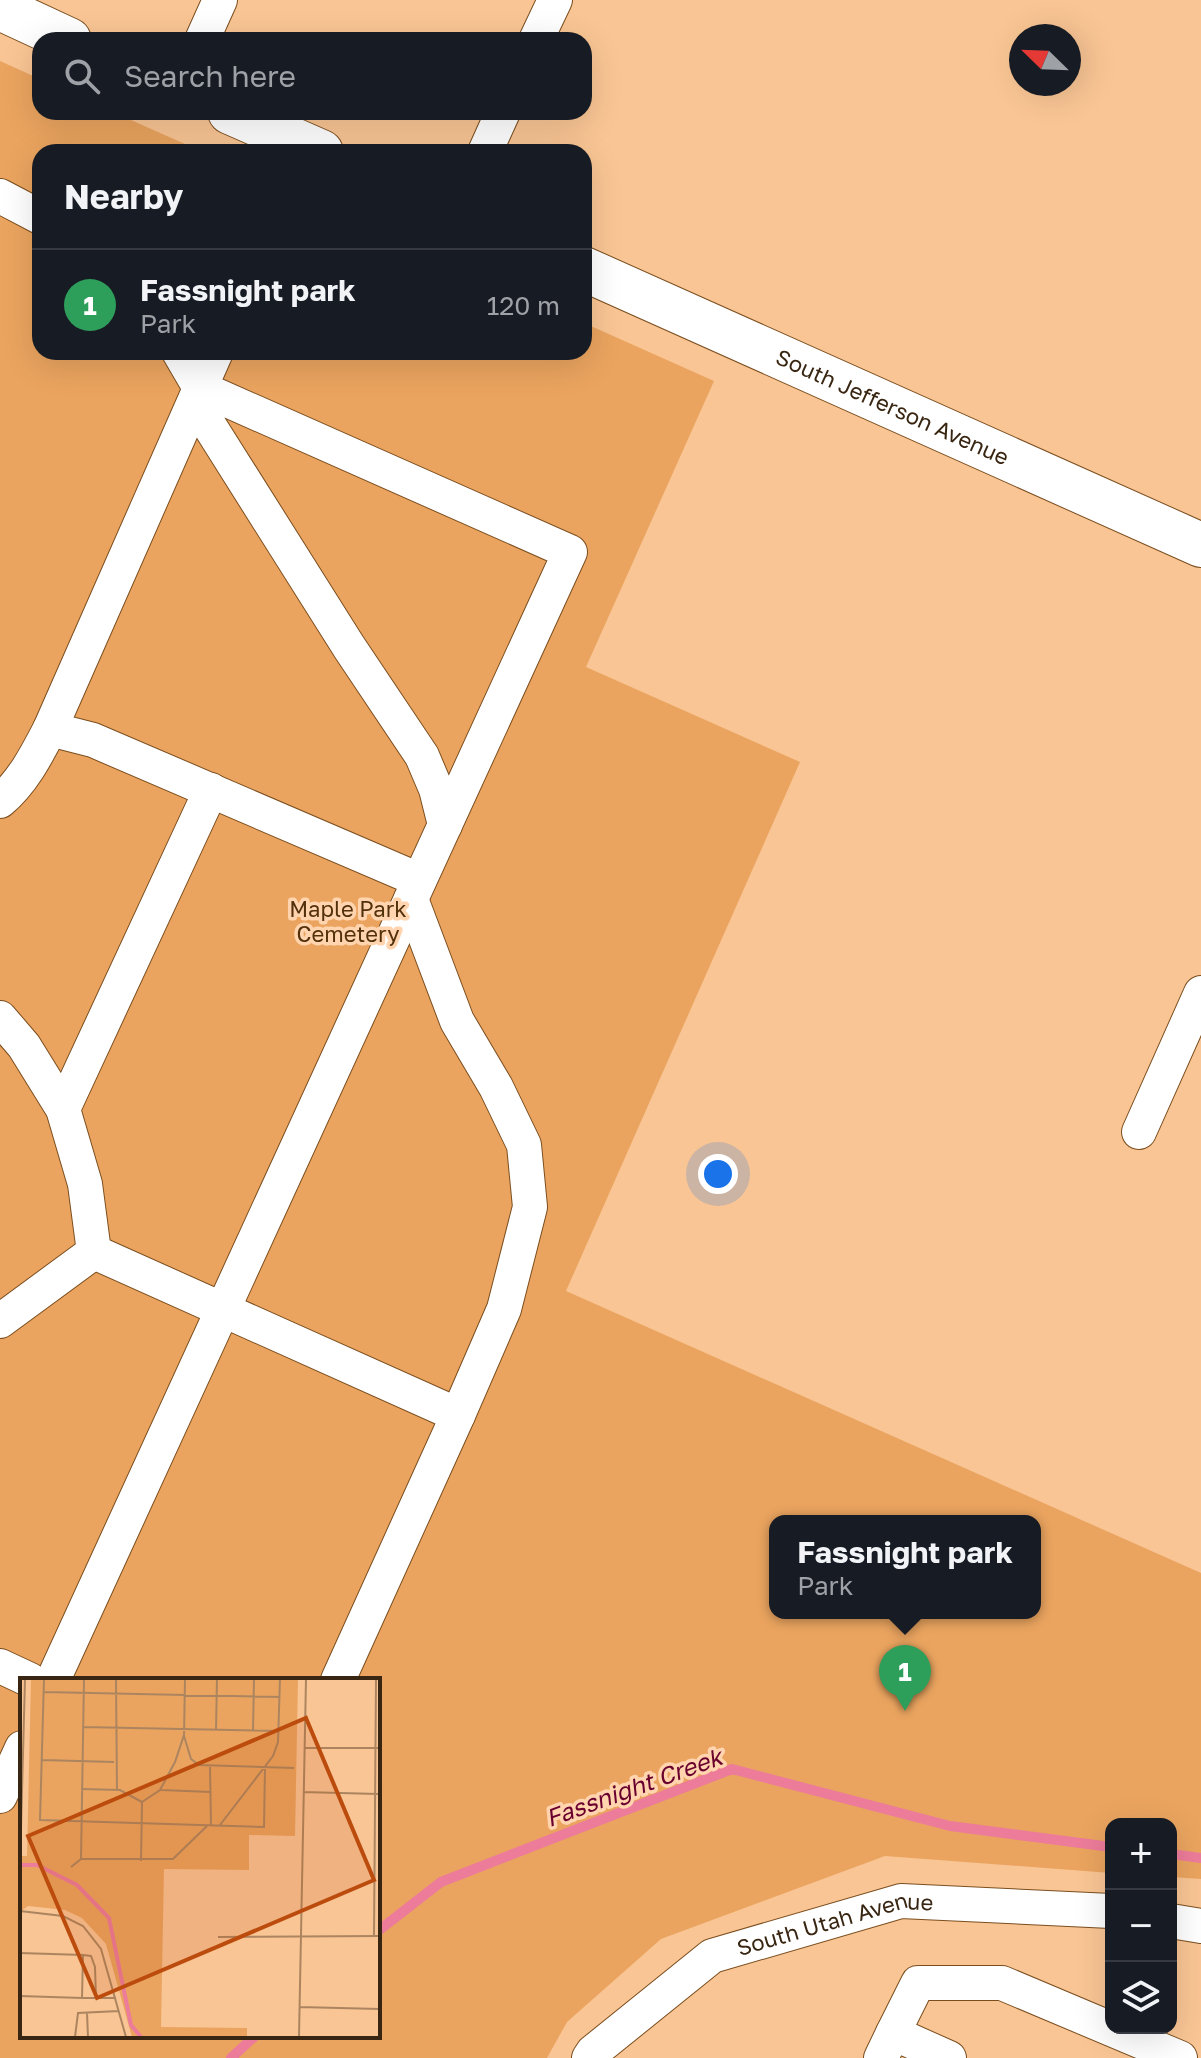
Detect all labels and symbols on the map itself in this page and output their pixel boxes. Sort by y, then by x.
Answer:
north arrow [1009,24,1081,96]
street label: South Jefferson Avenue [772,343,1013,470]
park label: Maple Park Cemetery [289,895,407,947]
your location [698,1154,738,1194]
pin: 1 [879,1645,931,1711]
inset map [20,1678,380,2038]
water label: Fassnight Creek [541,1740,728,1833]
street label: South Utah Avenue [734,1886,934,1961]

